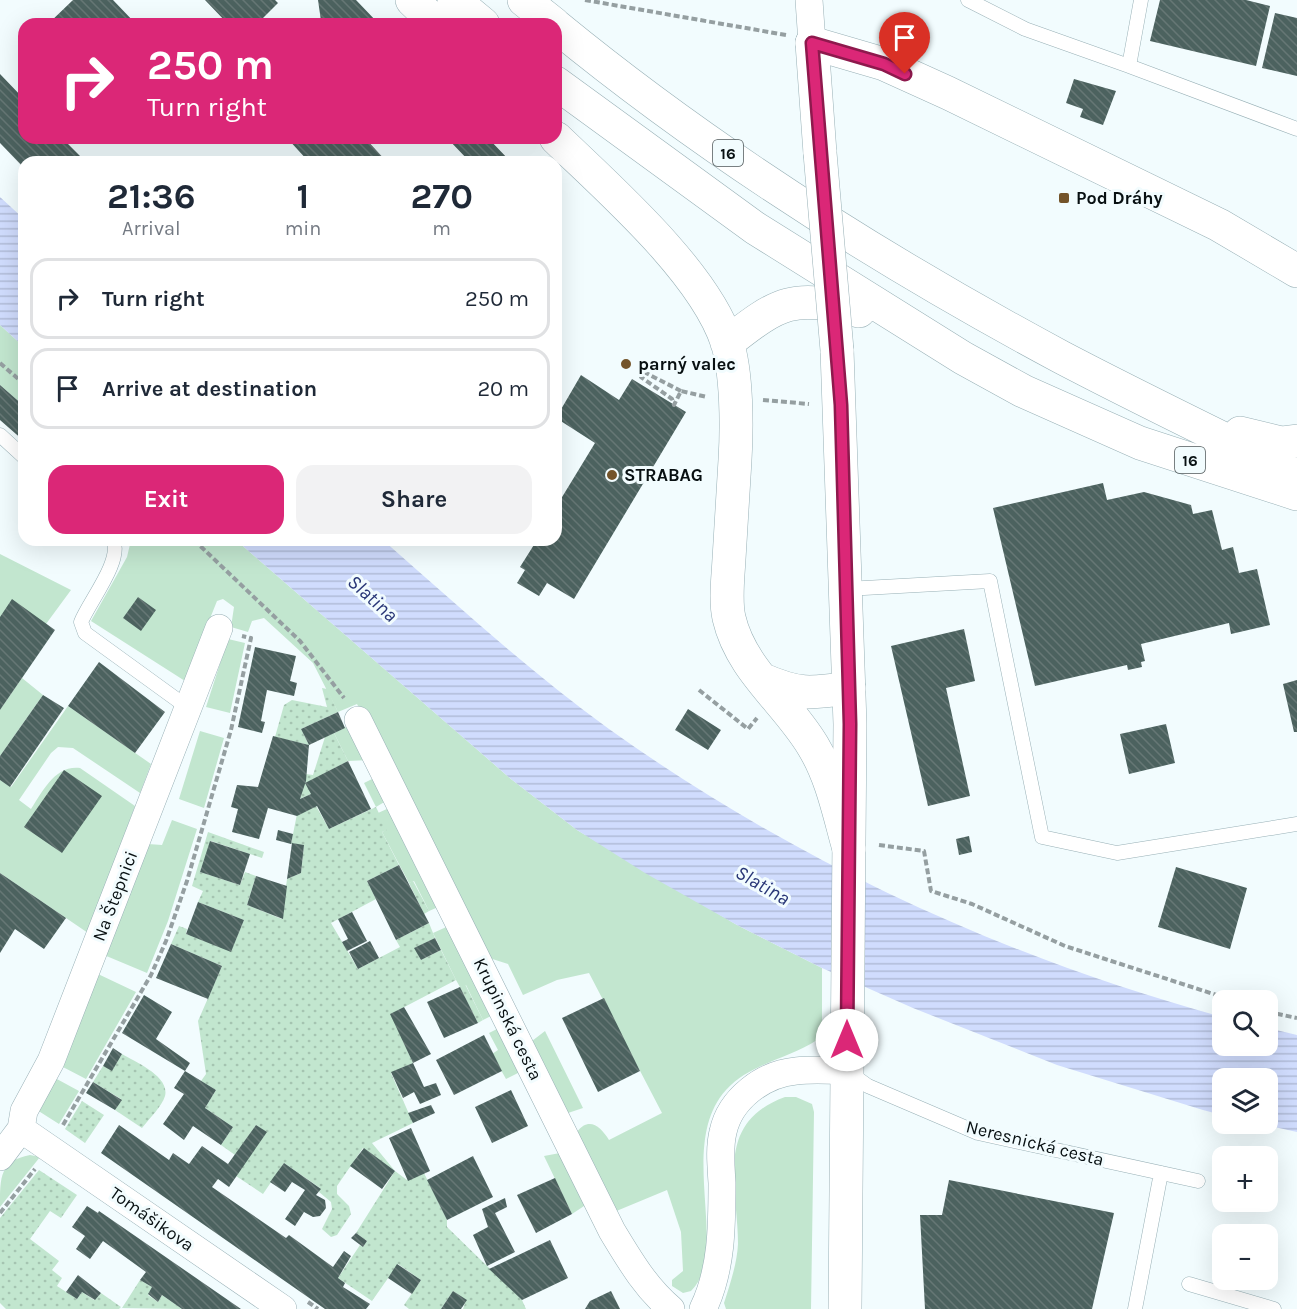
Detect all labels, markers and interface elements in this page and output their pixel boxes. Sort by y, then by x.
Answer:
pin [879,12,930,74]
icon: arrive [888,21,921,54]
text: 250 m [147,40,274,90]
icon: right [48,42,126,120]
text: Turn right [147,91,267,123]
road number: 16 [713,140,743,166]
text: 21:36 [107,175,196,217]
text: 1 [297,175,309,217]
text: 270 [410,175,473,217]
place label: Pod Dráhy [1076,187,1162,209]
marker: Pod Dráhy [1057,191,1071,205]
text: Arrival [122,217,181,240]
text: min [285,217,321,240]
text: m [432,217,451,240]
icon: right [51,282,84,315]
text: Turn right [102,286,205,312]
text: 250 m [465,286,529,312]
place label: parný valec [638,353,736,375]
marker: parný valec [619,357,633,371]
icon: arrive [51,372,84,405]
text: Arrive at destination [102,376,317,402]
text: 20 m [477,376,529,402]
road number: 16 [1175,447,1205,473]
place label: STRABAG [624,464,703,486]
button: Exit [48,465,284,534]
button: Share [296,465,532,534]
marker: STRABAG [605,468,619,482]
water label: Slatina [343,570,402,627]
street label: Na Štepnici [88,848,142,944]
water label: Slatina [731,861,794,910]
street label: Krupinská cesta [469,954,547,1084]
map controls [1212,990,1278,1290]
button: search [1212,990,1278,1056]
position arrow [815,1008,879,1072]
button: layers [1212,1068,1278,1134]
street label: Neresnická cesta [964,1115,1106,1171]
button: + [1212,1146,1278,1212]
street label: Tomášikova [106,1182,198,1256]
button: − [1212,1224,1278,1290]

